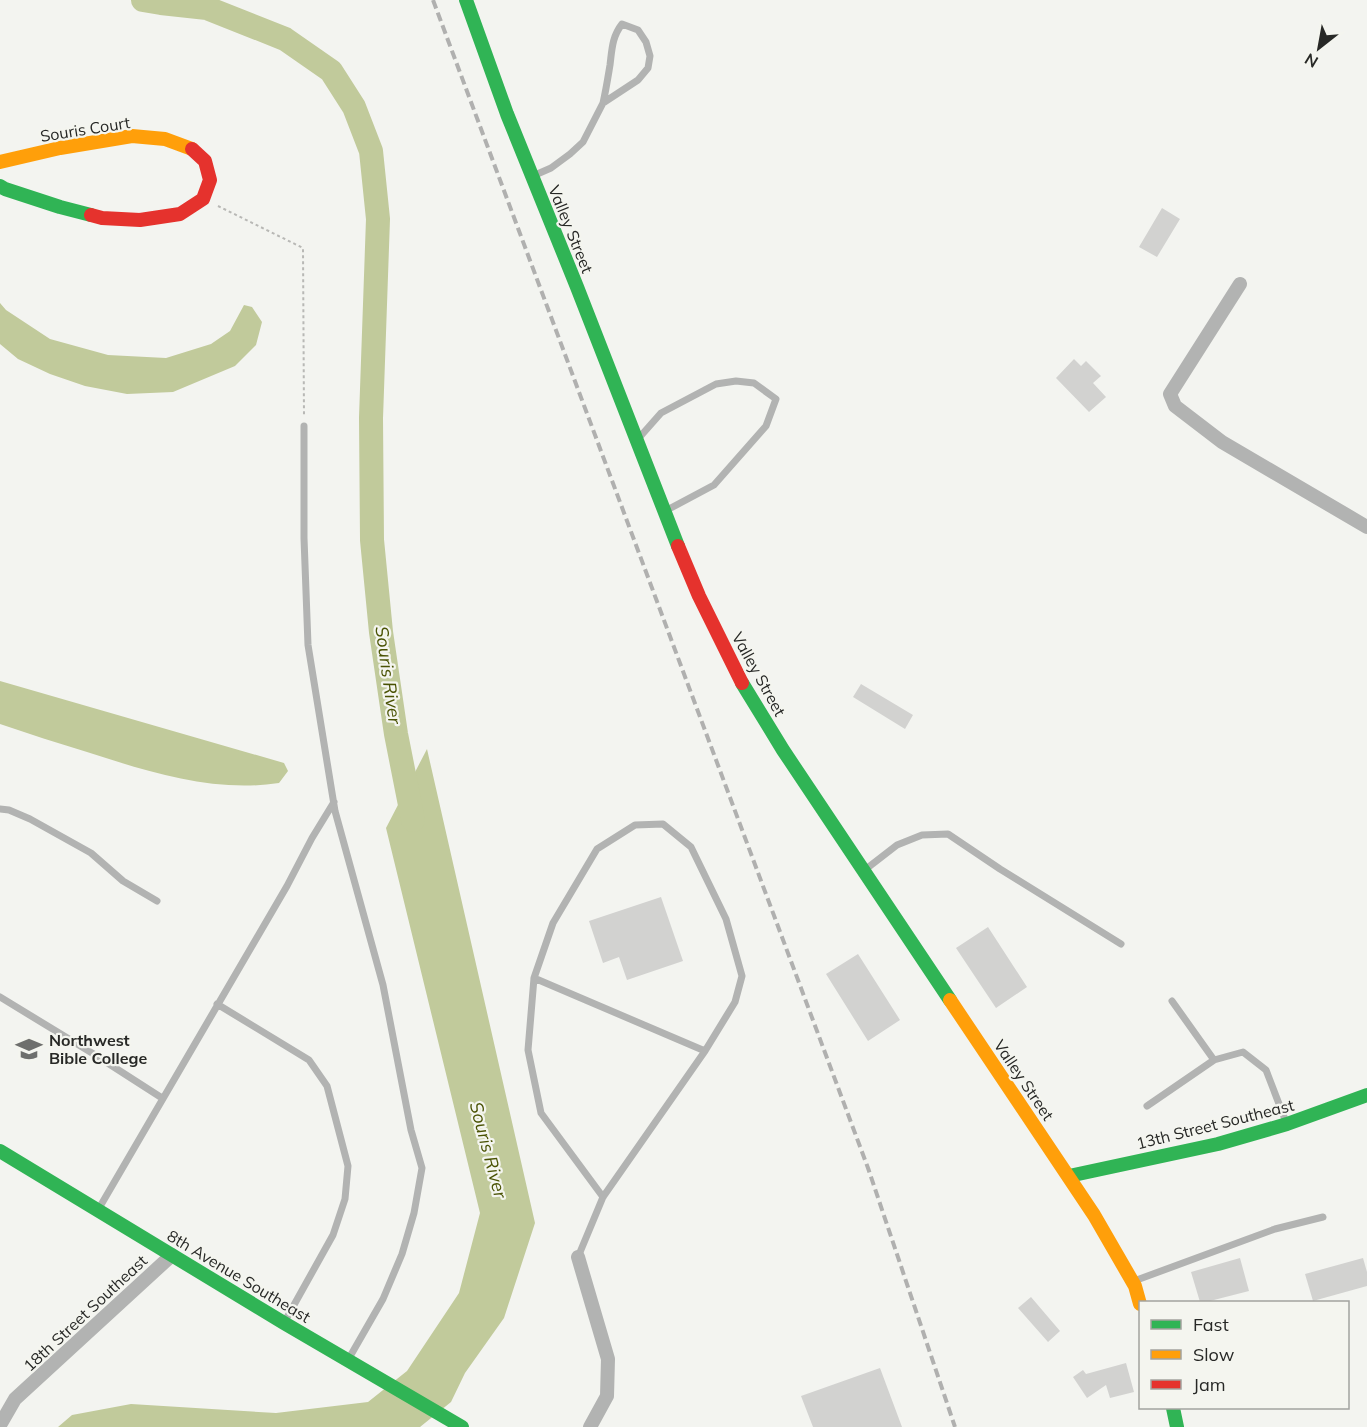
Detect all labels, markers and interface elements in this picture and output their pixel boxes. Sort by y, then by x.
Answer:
north arrow [1289,18,1349,78]
text: N [1301,49,1322,73]
street label: Souris Court [39,112,132,146]
street label: Valley Street [544,182,598,276]
water label: Souris River [370,624,407,727]
street label: Valley Street [728,628,790,720]
place label: Northwest Bible College [49,1030,147,1068]
school or university icon: Northwest Bible College [14,1034,44,1064]
street label: Valley Street [990,1036,1059,1124]
street label: 13th Street Southeast [1134,1095,1296,1153]
water label: Souris River [465,1099,513,1202]
street label: 8th Avenue Southeast [164,1225,315,1327]
street label: 18th Street Southeast [19,1250,151,1376]
legend [1139,1301,1349,1409]
text: Fast [1193,1313,1229,1336]
text: Slow [1193,1343,1235,1366]
text: Jam [1193,1373,1226,1396]

